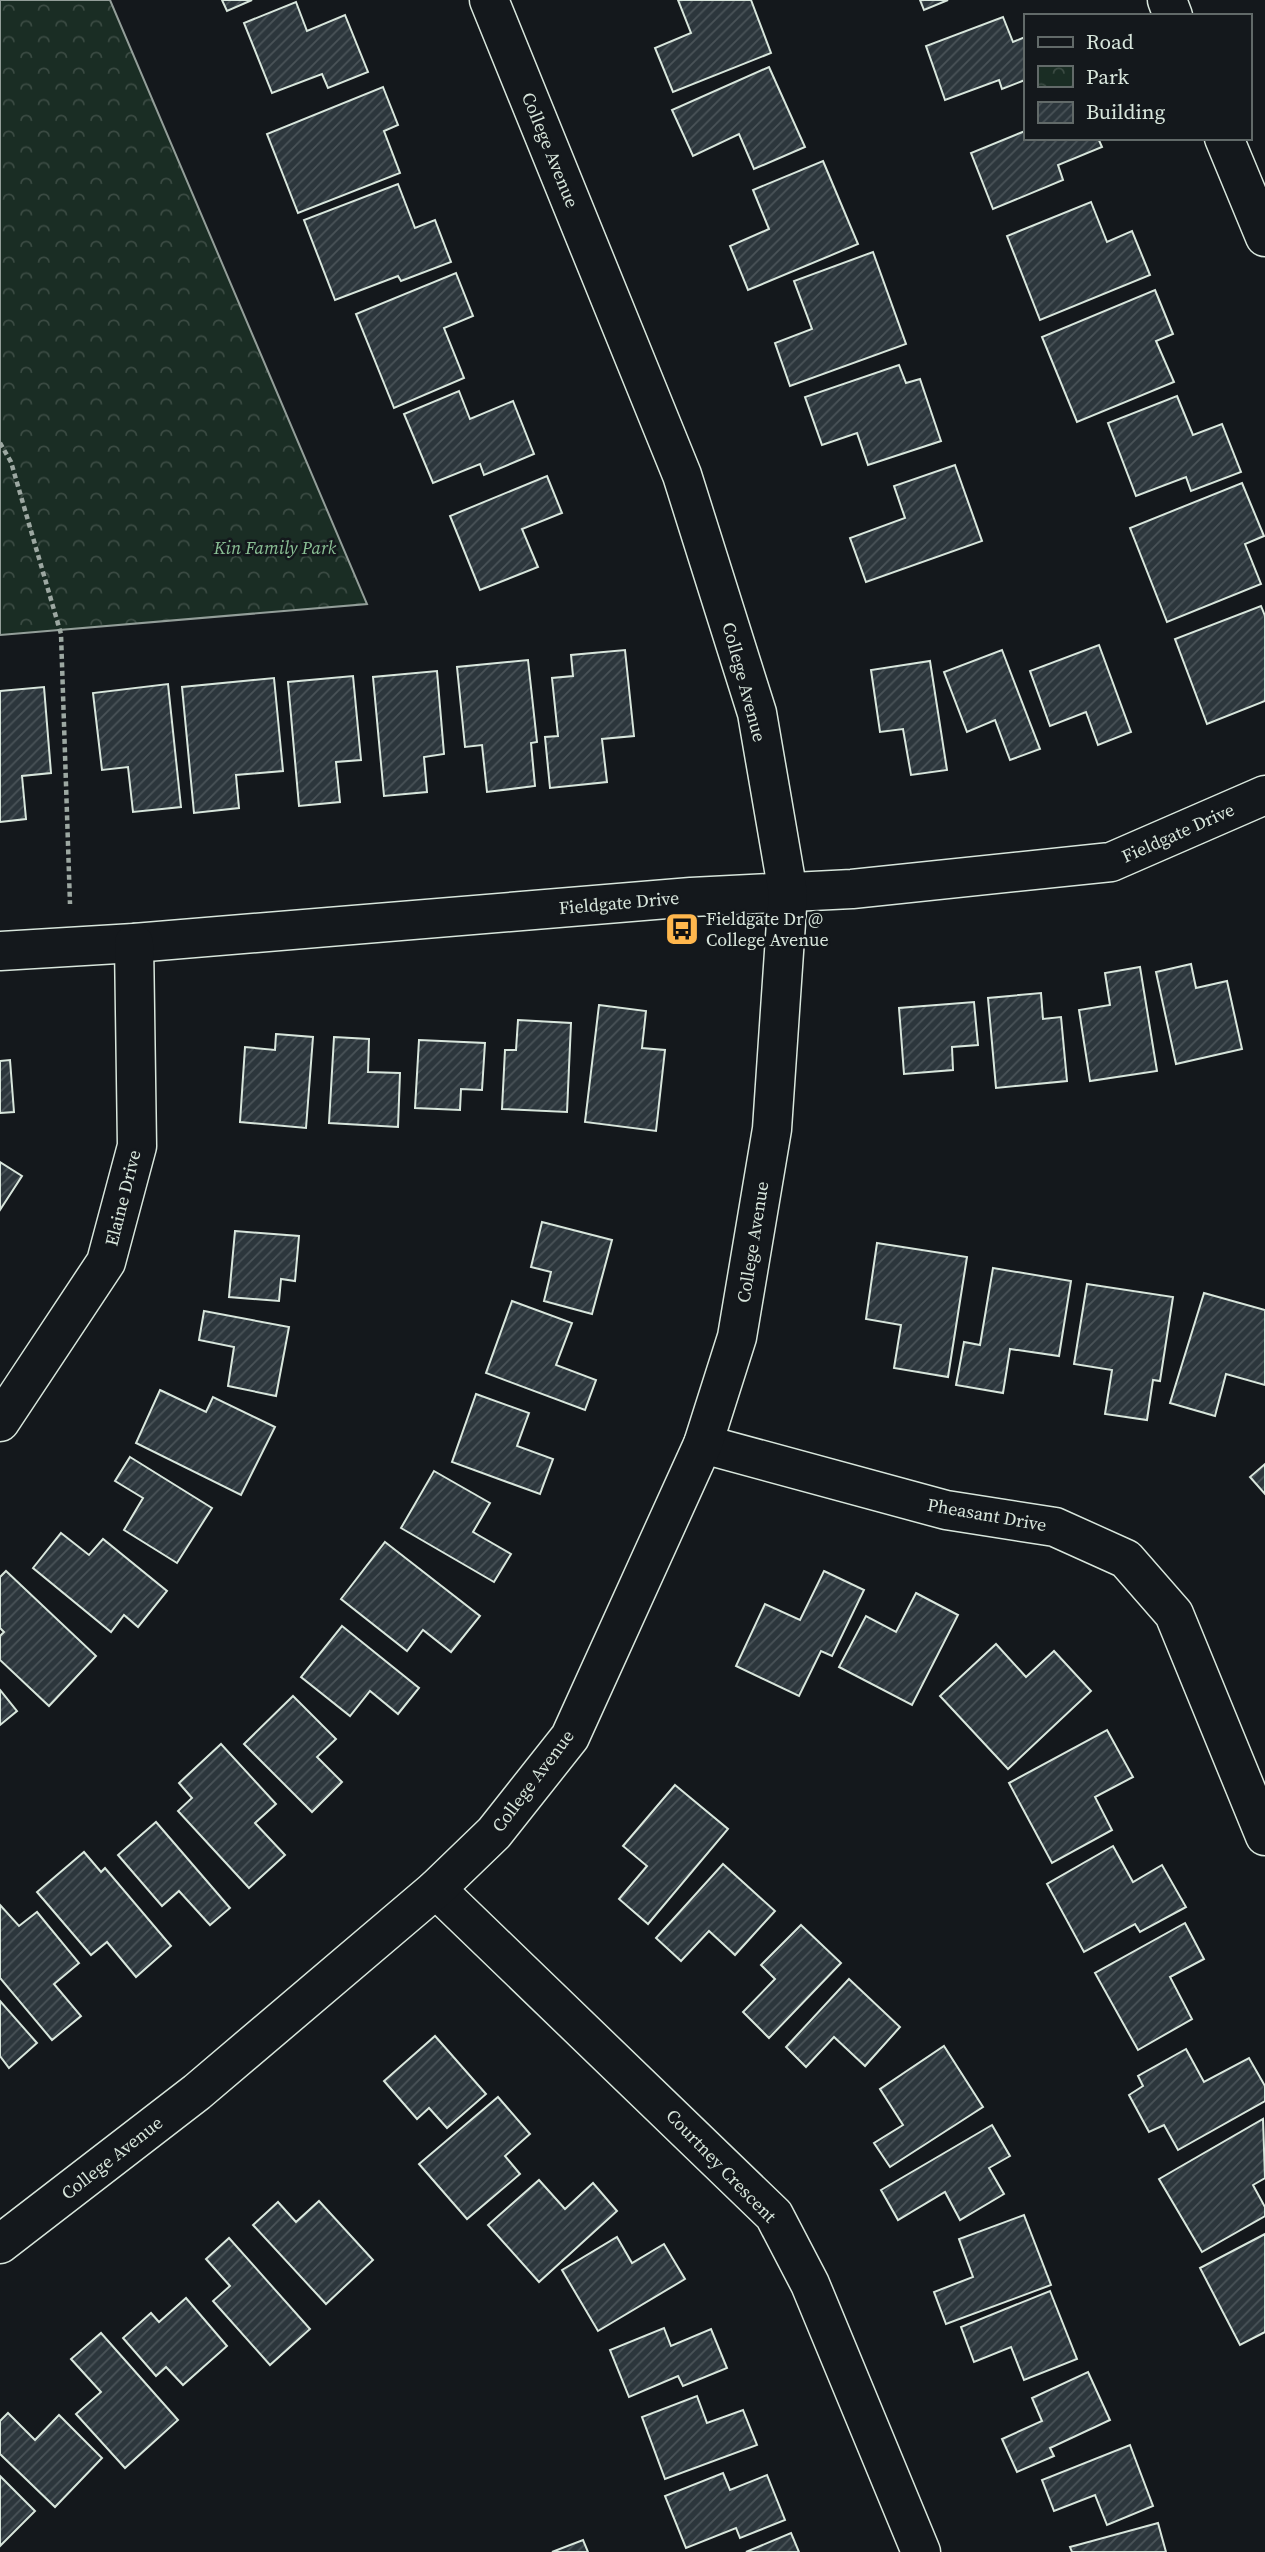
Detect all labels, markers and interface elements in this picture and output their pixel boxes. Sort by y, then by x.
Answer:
legend [1024,14,1251,140]
text: Road [1086,27,1134,56]
text: Park [1086,62,1130,91]
street label: College Avenue [516,88,585,211]
text: Building [1086,97,1165,126]
park label: Kin Family Park [213,535,337,560]
street label: College Avenue [717,619,772,744]
street label: Fieldgate Drive [1118,797,1238,869]
street label: Fieldgate Drive [558,885,680,920]
place label: Fieldgate Dr @ College Avenue [706,906,829,952]
bus stop icon: Fieldgate Dr @ College Avenue [663,910,701,948]
street label: Elaine Drive [99,1147,147,1249]
street label: College Avenue [731,1179,774,1304]
street label: Pheasant Drive [925,1492,1049,1537]
street label: College Avenue [486,1724,579,1837]
street label: Courtney Crescent [661,2103,782,2228]
street label: College Avenue [56,2110,168,2205]

